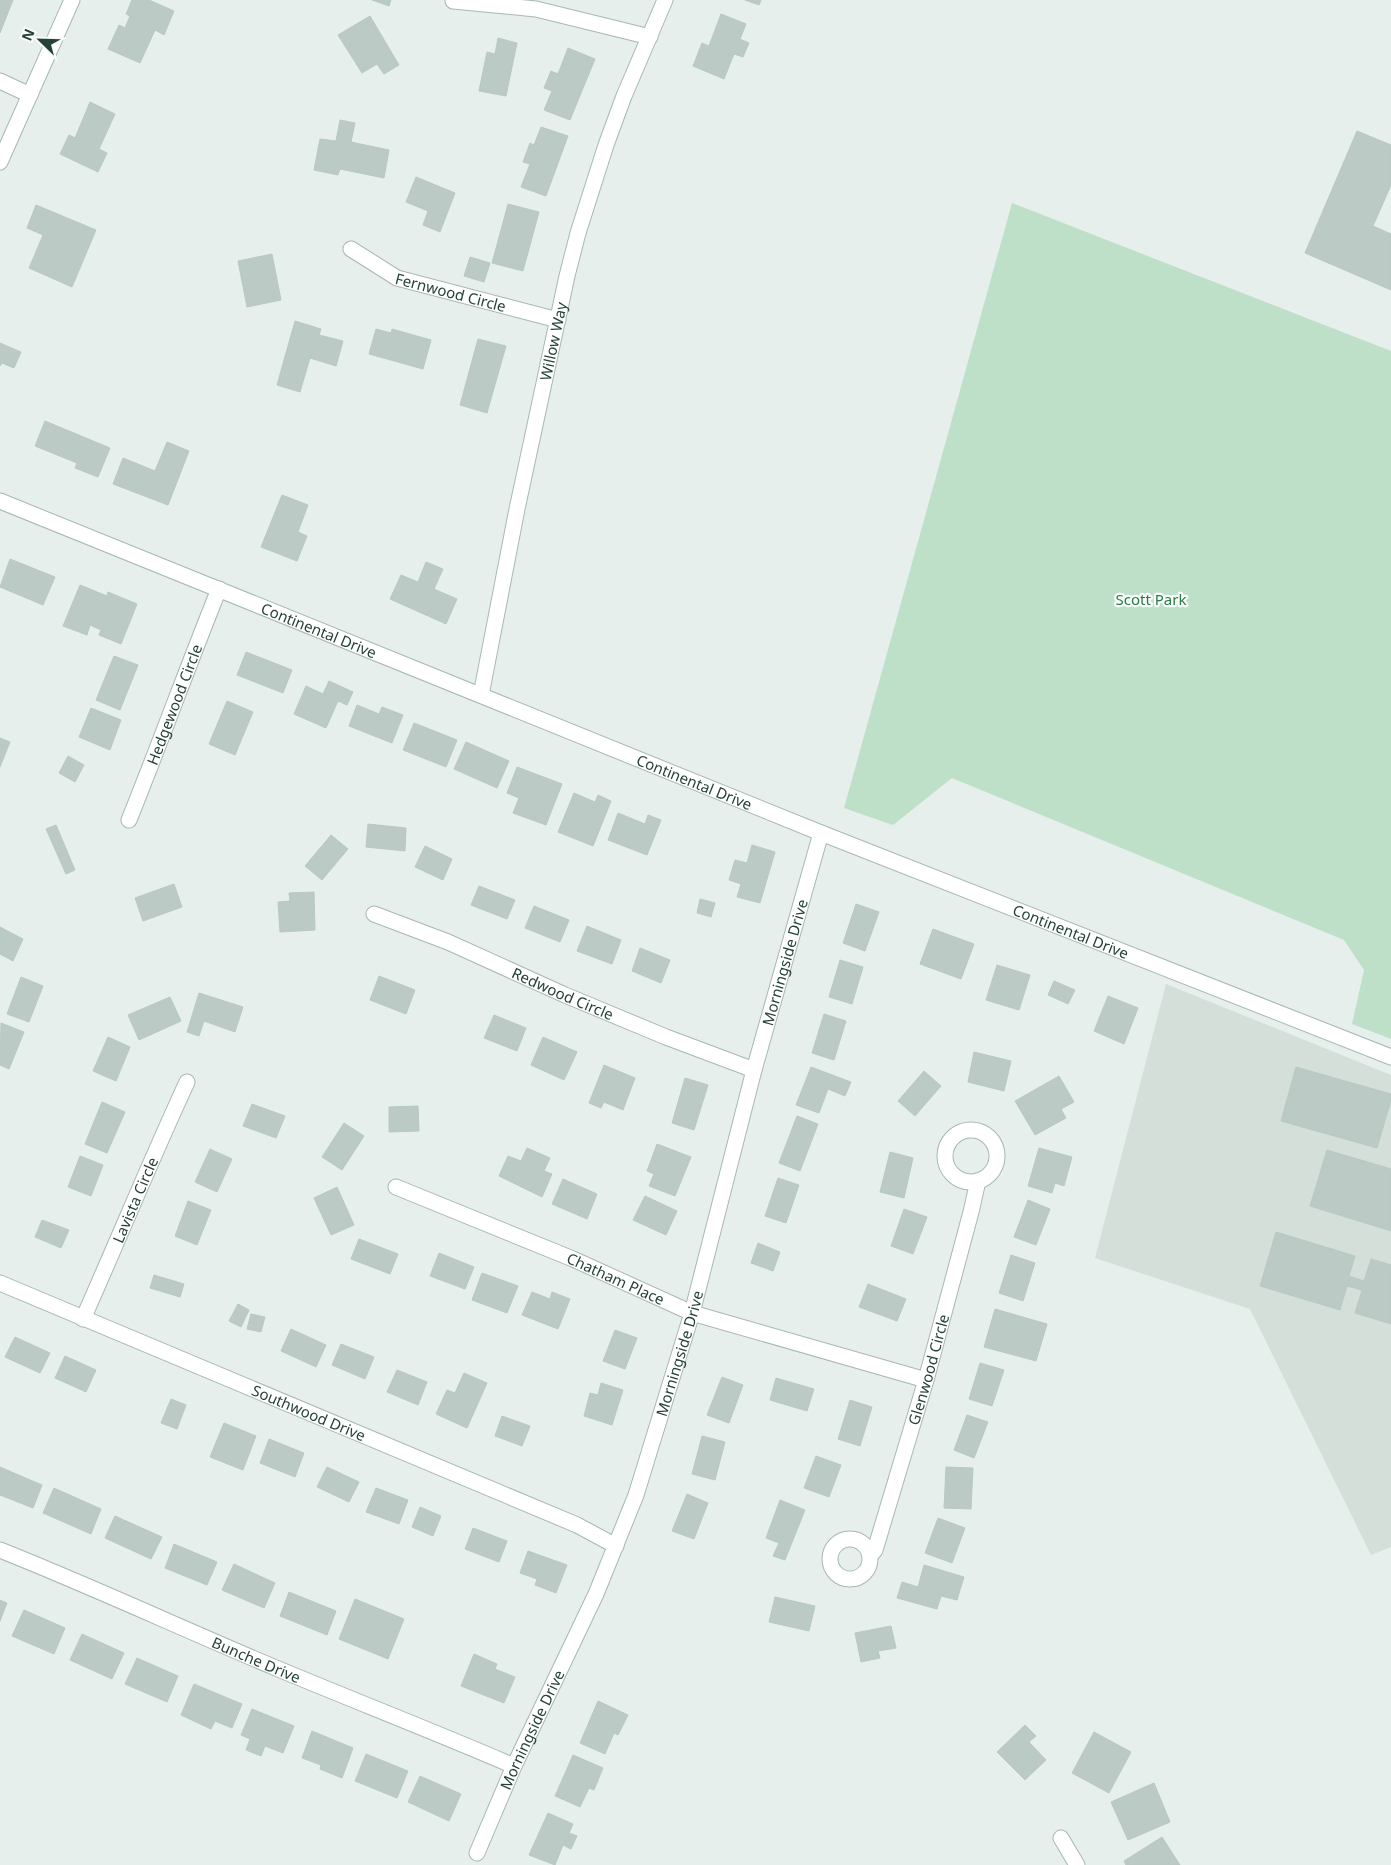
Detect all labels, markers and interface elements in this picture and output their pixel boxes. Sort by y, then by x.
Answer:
north arrow [15,15,65,65]
text: N [17,26,39,44]
street label: Fernwood Circle [393,268,508,316]
street label: Willow Way [535,300,571,382]
park label: Scott Park [1116,589,1186,609]
street label: Continental Drive [258,598,380,662]
street label: Hedgewood Circle [142,641,206,768]
street label: Continental Drive [634,749,755,814]
street label: Morningside Drive [757,897,812,1028]
street label: Continental Drive [1010,899,1132,963]
street label: Redwood Circle [509,962,617,1024]
street label: Lavista Circle [107,1154,162,1246]
street label: Chatham Place [564,1248,668,1309]
street label: Morningside Drive [651,1288,707,1419]
street label: Glenwood Circle [903,1312,953,1427]
street label: Southwood Drive [249,1380,369,1445]
street label: Bunche Drive [209,1632,304,1687]
street label: Morningside Drive [495,1666,568,1793]

